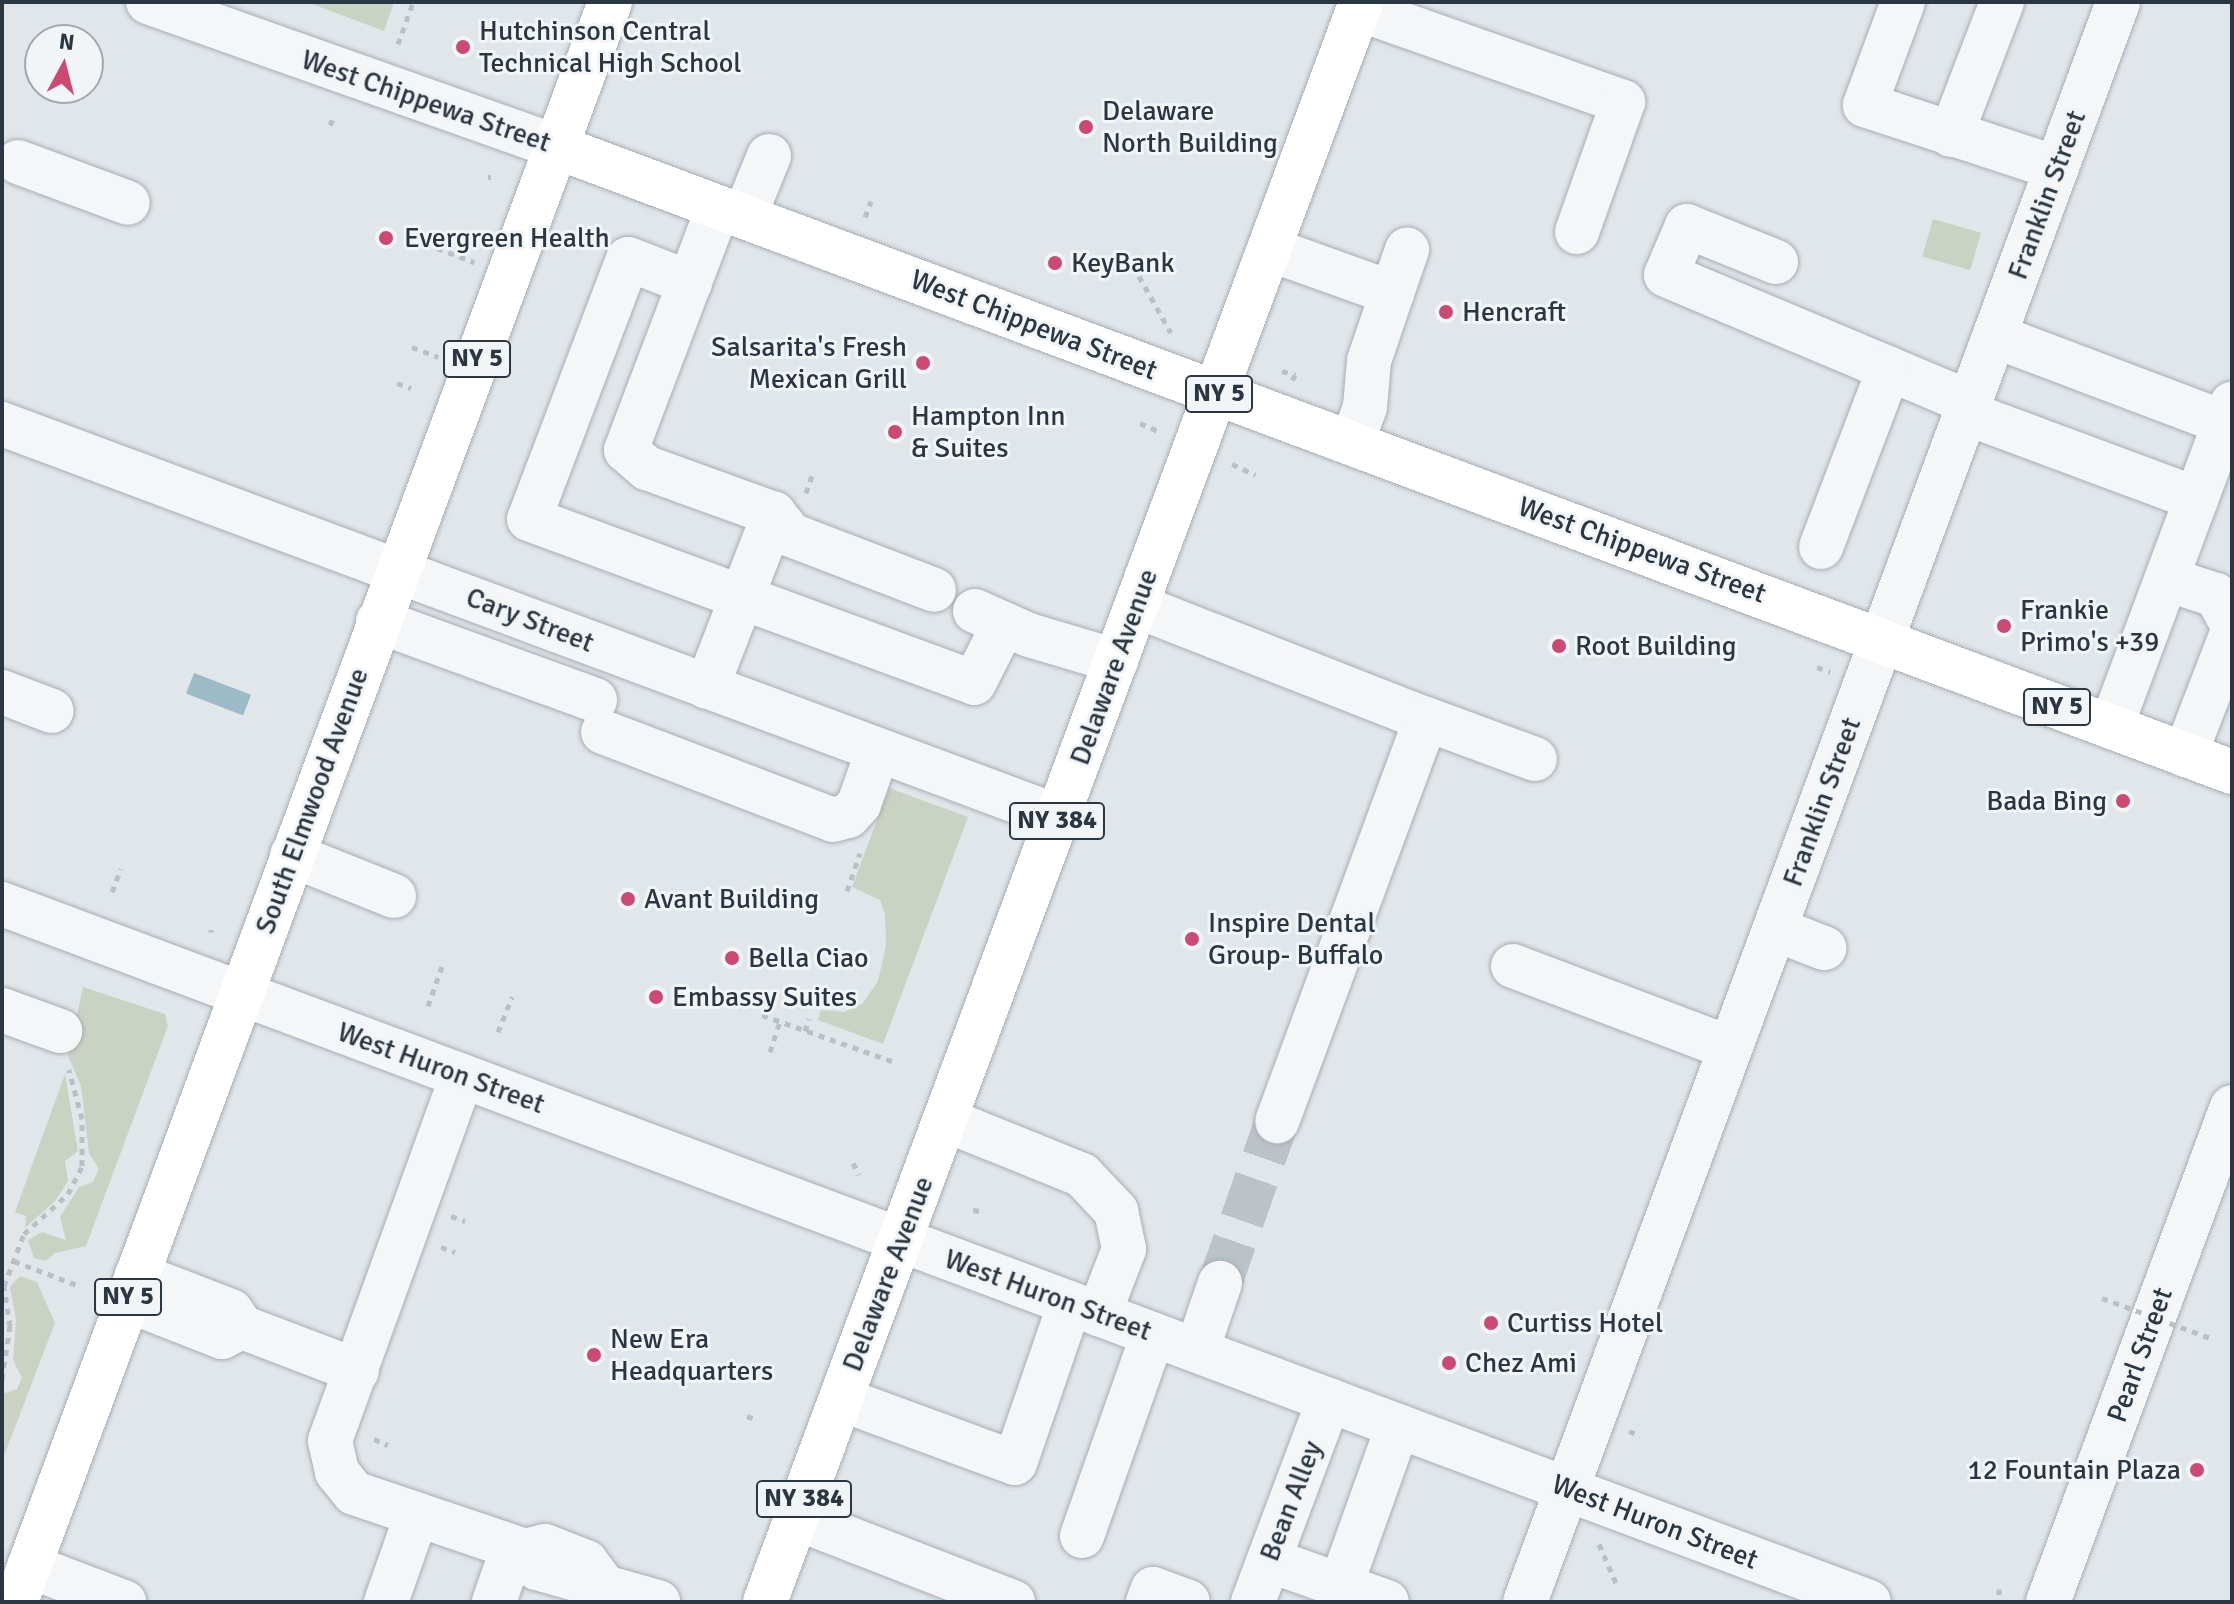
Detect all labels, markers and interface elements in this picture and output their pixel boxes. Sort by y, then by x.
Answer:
place label: Hutchinson Central Technical High School [479,14,742,80]
north arrow [24,24,104,104]
text: N [57,27,76,56]
marker: Hutchinson Central Technical High School [454,38,472,56]
street label: West Chippewa Street [297,43,555,159]
place label: Delaware North Building [1102,94,1278,160]
street label: Franklin Street [2001,106,2093,284]
marker: Delaware North Building [1077,118,1095,136]
place label: Evergreen Health [404,221,610,255]
marker: Evergreen Health [375,227,397,249]
place label: KeyBank [1071,246,1174,280]
marker: KeyBank [1046,254,1064,272]
street label: West Chippewa Street [906,263,1162,387]
place label: Hencraft [1462,295,1566,329]
marker: Hencraft [1437,303,1455,321]
place label: Salsarita's Fresh Mexican Grill [711,330,907,396]
road number: NY 5 [443,337,511,381]
marker: Salsarita's Fresh Mexican Grill [914,354,932,372]
road number: NY 5 [1185,372,1253,416]
place label: Hampton Inn & Suites [911,399,1066,465]
marker: Hampton Inn & Suites [886,423,904,441]
street label: West Chippewa Street [1513,490,1771,610]
street label: Delaware Avenue [1063,564,1165,770]
street label: Cary Street [461,580,599,660]
place label: Frankie Primo's +39 [2020,593,2159,659]
marker: Frankie Primo's +39 [1995,617,2013,635]
place label: Root Building [1575,629,1736,663]
marker: Root Building [1550,637,1568,655]
street label: South Elmwood Avenue [248,664,376,938]
road number: NY 5 [2023,685,2091,729]
street label: Franklin Street [1776,713,1868,891]
place label: Bada Bing [1986,784,2107,818]
marker: Bada Bing [2114,792,2132,810]
road number: NY 384 [1007,799,1107,843]
place label: Avant Building [644,882,819,916]
marker: Avant Building [619,890,637,908]
place label: Inspire Dental Group- Buffalo [1208,906,1383,972]
marker: Inspire Dental Group- Buffalo [1183,930,1201,948]
place label: Bella Ciao [748,941,869,975]
marker: Bella Ciao [723,949,741,967]
place label: Embassy Suites [672,980,857,1014]
marker: Embassy Suites [647,988,665,1006]
street label: West Huron Street [333,1015,549,1121]
street label: Delaware Avenue [835,1172,941,1376]
street label: West Huron Street [940,1242,1156,1348]
road number: NY 5 [94,1275,162,1319]
street label: Pearl Street [2100,1283,2180,1427]
place label: Curtiss Hotel [1507,1306,1663,1340]
marker: Curtiss Hotel [1482,1314,1500,1332]
place label: New Era Headquarters [610,1322,773,1388]
marker: New Era Headquarters [585,1346,603,1364]
place label: Chez Ami [1465,1346,1577,1380]
marker: Chez Ami [1440,1354,1458,1372]
street label: Bean Alley [1253,1436,1329,1566]
place label: 12 Fountain Plaza [1968,1453,2181,1487]
marker: 12 Fountain Plaza [2188,1461,2206,1479]
street label: West Huron Street [1547,1467,1763,1577]
road number: NY 384 [754,1477,854,1521]

